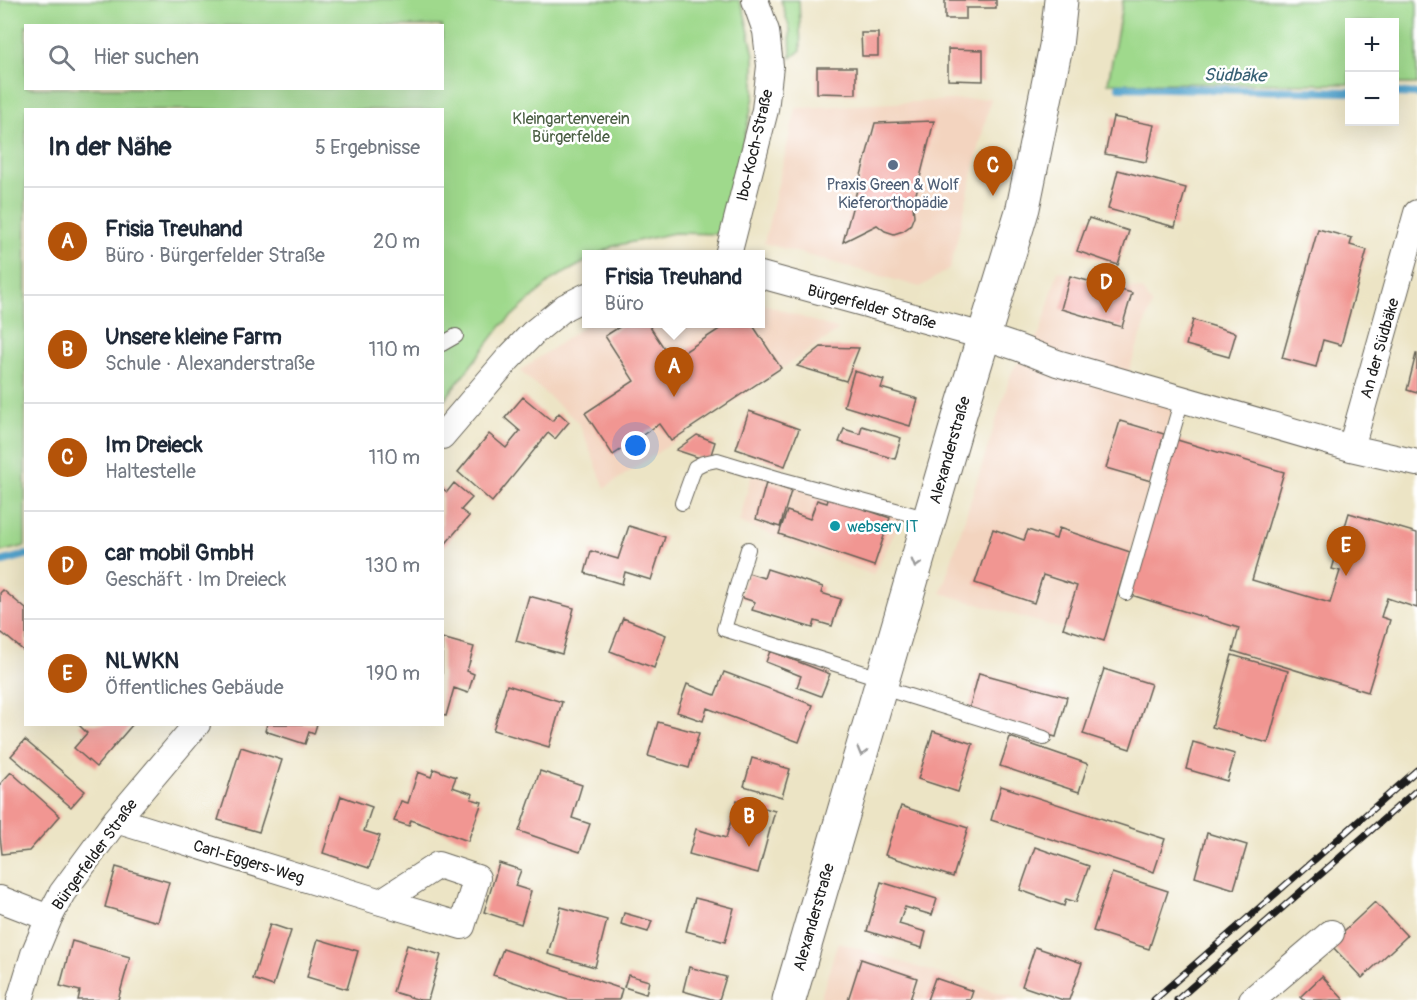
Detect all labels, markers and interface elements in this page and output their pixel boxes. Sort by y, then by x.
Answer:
map controls [1345,18,1399,126]
button: + [1345,18,1399,72]
search box [24,24,444,90]
icon: search [45,41,78,74]
text: Hier suchen [93,43,199,71]
water label: Südbäke [1204,63,1269,88]
button: − [1345,72,1399,126]
street label: Ibo-Koch-Straße [732,87,778,203]
park label: Kleingartenverein Bürgerfelde [512,109,630,147]
text: In der Nähe [48,131,171,163]
text: 5 Ergebnisse [315,135,420,160]
pin: C [974,146,1012,196]
marker: Praxis Green & Wolf Kieferorthopädie [886,158,900,172]
place label: Praxis Green & Wolf Kieferorthopädie [826,175,960,213]
text: Frisia Treuhand [105,215,243,243]
text: A [61,229,74,254]
text: 20 m [373,229,420,254]
text: Büro · Bürgerfelder Straße [105,243,325,268]
popup [582,250,765,328]
text: Frisia Treuhand [605,263,742,291]
pin: D [1086,264,1126,313]
street label: Bürgerfelder Straße [805,280,938,334]
text: Büro [605,291,644,316]
street label: An der Südbäke [1356,296,1404,401]
text: Unsere kleine Farm [105,323,282,351]
text: B [62,337,73,362]
text: 110 m [369,337,420,362]
pin: A [654,348,694,397]
text: Schule · Alexanderstraße [105,351,315,376]
street label: Alexanderstraße [925,394,975,506]
text: Im Dreieck [105,431,203,459]
your location [621,431,650,460]
text: C [61,445,74,470]
text: 110 m [369,445,420,470]
text: Haltestelle [105,459,196,484]
place label: webserv IT [847,517,918,537]
marker: webserv IT [828,519,842,533]
pin: E [1326,526,1366,576]
text: car mobil GmbH [105,539,254,567]
text: D [61,553,74,578]
text: 130 m [365,553,420,578]
one-way arrow [911,558,923,569]
text: Geschäft · Im Dreieck [105,567,286,592]
text: NLWKN [105,647,179,675]
text: E [62,661,73,686]
text: 190 m [366,661,420,686]
text: Öffentliches Gebäude [105,675,284,700]
one-way arrow [857,746,869,757]
street label: Bürgerfelder Straße [48,795,142,914]
pin: B [730,798,768,847]
street label: Carl-Eggers-Weg [191,836,307,888]
street label: Alexanderstraße [789,861,839,973]

